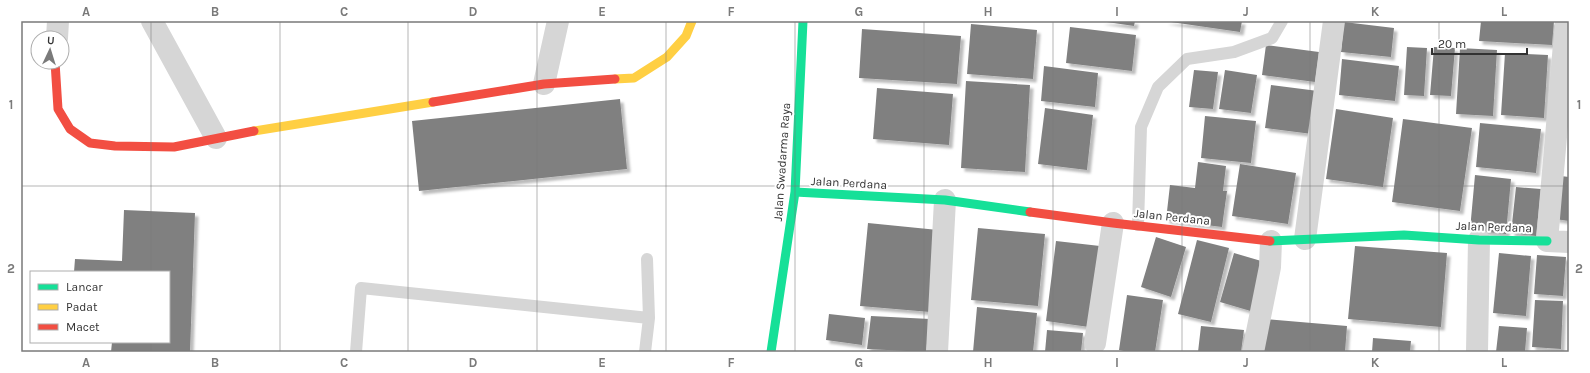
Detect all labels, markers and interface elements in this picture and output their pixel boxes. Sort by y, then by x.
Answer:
text: A [82,4,90,19]
text: B [211,4,219,19]
text: C [340,4,348,19]
text: D [469,4,478,19]
text: E [598,4,606,19]
text: F [727,4,735,19]
text: G [855,4,863,19]
text: H [983,4,993,19]
text: I [1115,4,1119,19]
text: J [1243,4,1249,19]
text: K [1371,4,1380,19]
text: L [1501,4,1508,19]
north arrow [30,30,70,70]
scale bar [1432,30,1527,56]
text: U [46,34,55,47]
text: 20 m [1438,37,1466,51]
text: 1 [9,97,13,112]
text: 1 [1577,97,1581,112]
street label: Jalan Swadarma Raya [771,102,793,222]
street label: Jalan Perdana [811,174,887,192]
street label: Jalan Perdana [1133,206,1211,228]
street label: Jalan Perdana [1456,219,1532,235]
text: 2 [7,261,15,276]
text: 2 [1575,261,1583,276]
legend [30,271,170,343]
text: Lancar [66,280,103,294]
text: Padat [66,300,98,314]
text: Macet [66,320,100,334]
text: A [82,355,90,370]
text: B [211,355,219,370]
text: C [340,355,348,370]
text: D [469,355,478,370]
text: E [598,355,606,370]
text: F [727,355,735,370]
text: G [855,355,863,370]
text: H [983,355,993,370]
text: I [1115,355,1119,370]
text: J [1243,355,1249,370]
text: K [1371,355,1380,370]
text: L [1501,355,1508,370]

